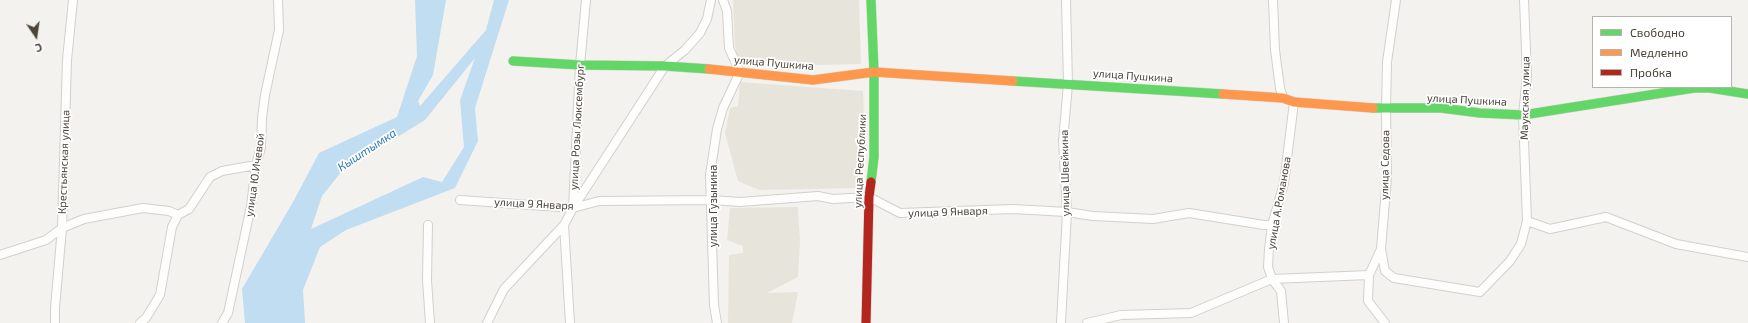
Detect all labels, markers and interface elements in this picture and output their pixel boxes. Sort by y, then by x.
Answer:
north arrow [16,16,56,56]
legend [1592,16,1732,88]
text: Свободно [1630,25,1685,39]
text: С [34,41,43,55]
text: Медленно [1630,45,1688,59]
street label: улица Пушкина [734,53,814,73]
street label: Маукская улица [1518,56,1532,140]
street label: улица Розы Люксембург [567,63,587,191]
text: Пробка [1630,65,1672,79]
street label: улица Пушкина [1093,67,1173,85]
street label: улица Пушкина [1427,91,1507,109]
street label: Крестьянская улица [56,110,72,214]
street label: улица Республики [851,113,869,209]
water label: Кыштымка [335,126,399,174]
street label: улица Швейкина [1058,130,1072,216]
street label: улица Седова [1378,130,1392,200]
street label: улица Ю.Ичевой [243,132,267,218]
street label: улица А.Романова [1264,155,1294,251]
street label: улица Гузынина [706,165,720,247]
street label: улица 9 Января [494,195,574,213]
street label: улица 9 Января [908,204,988,220]

